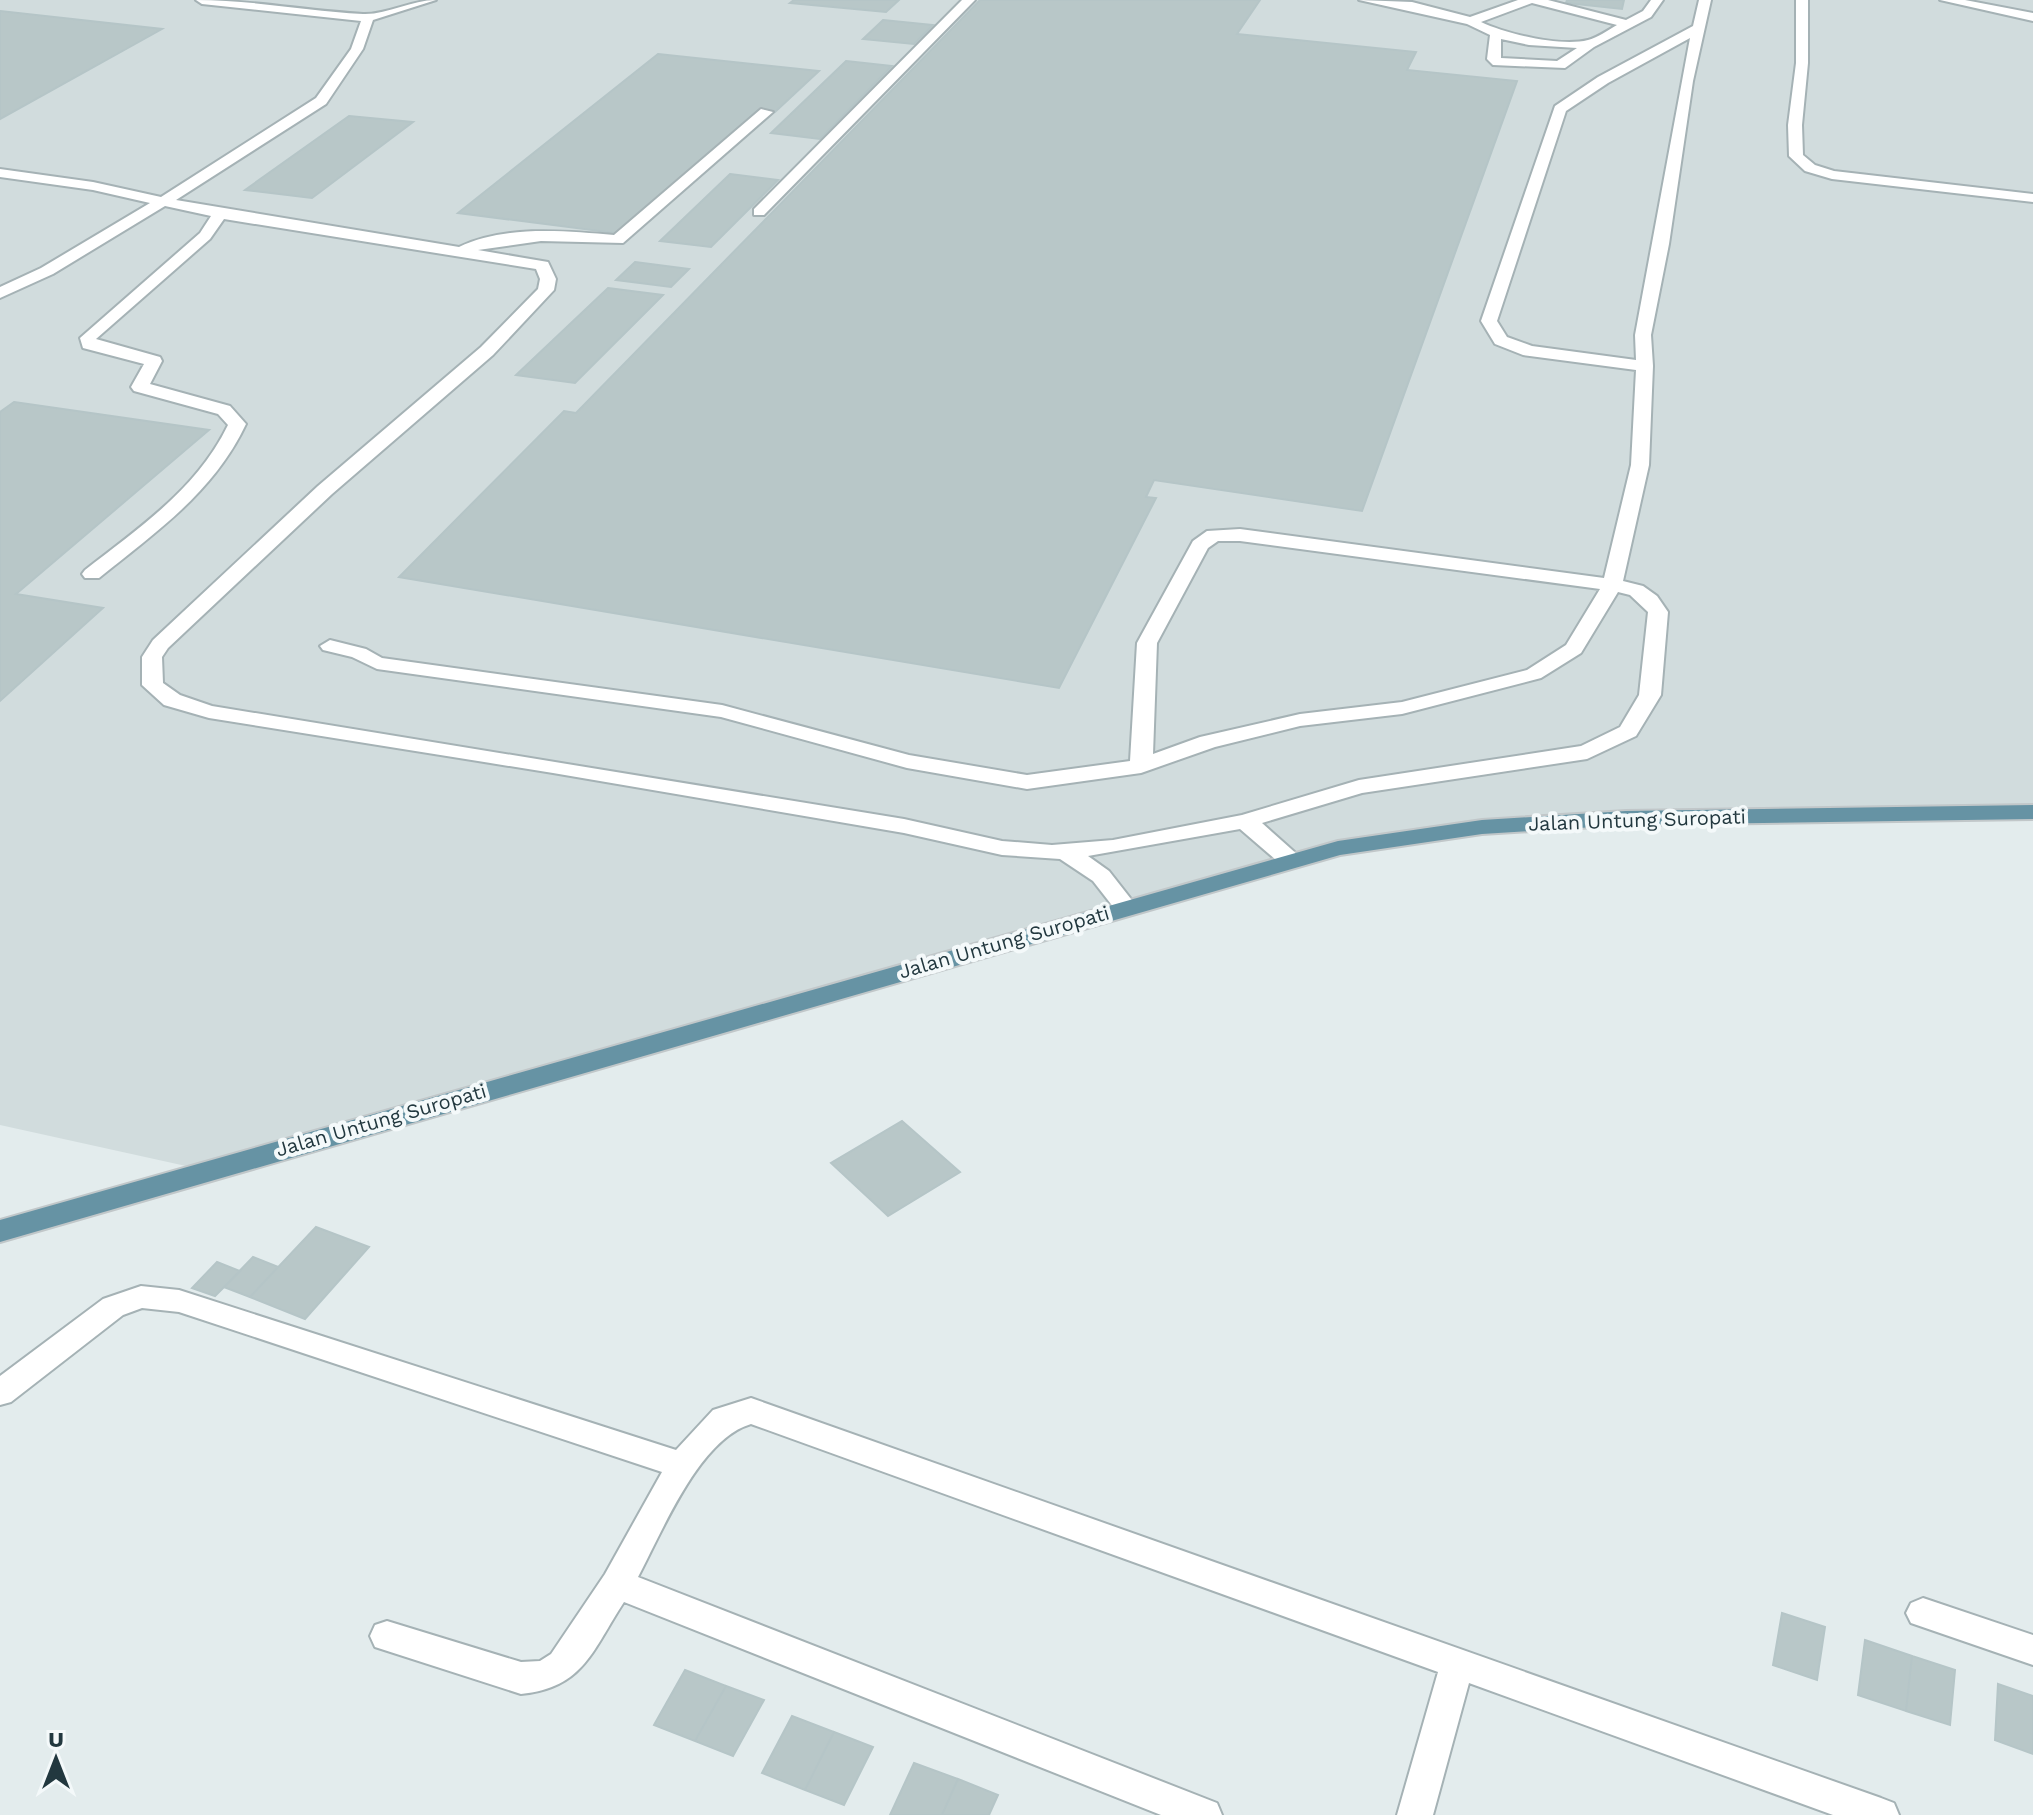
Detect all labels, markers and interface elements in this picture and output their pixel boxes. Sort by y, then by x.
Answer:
street label: Jalan Untung Suropati [1528,804,1746,836]
street label: Jalan Untung Suropati [896,900,1112,984]
street label: Jalan Untung Suropati [273,1078,489,1162]
north arrow [16,1719,96,1799]
text: U [48,1727,64,1752]

